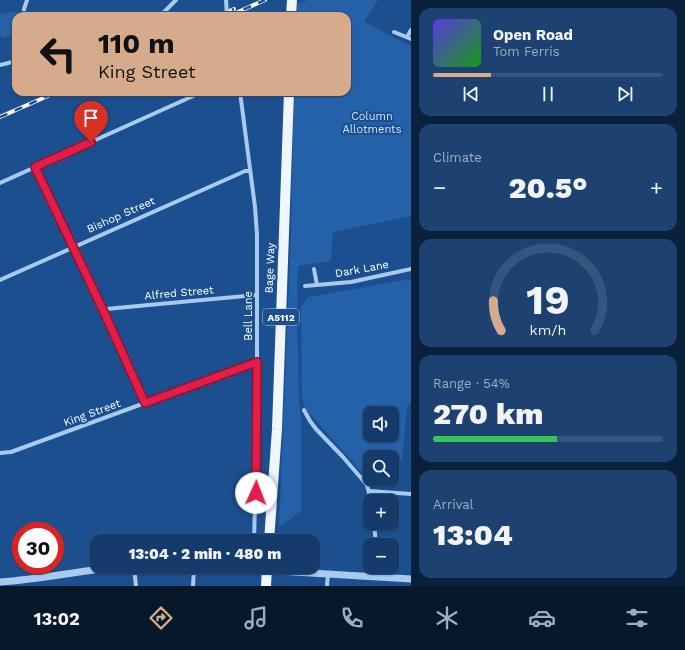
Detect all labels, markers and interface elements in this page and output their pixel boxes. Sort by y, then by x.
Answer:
text: Open Road [493,26,573,44]
text: 110 m [98,27,175,60]
icon: left [32,28,84,80]
text: Tom Ferris [493,44,560,59]
text: King Street [98,61,196,82]
icon: previous [460,83,482,105]
icon: pause [537,83,559,105]
icon: next [614,83,636,105]
pin [74,101,108,142]
icon: arrive [80,107,102,129]
park label: Column Allotments [342,110,402,136]
text: Climate [433,150,482,165]
text: 20.5° [508,170,588,205]
text: − [433,175,446,200]
text: + [650,175,663,200]
street label: Bishop Street [85,194,157,236]
street label: Bage Way [263,242,277,294]
street label: Dark Lane [334,258,390,280]
text: 19 [526,275,570,324]
street label: Alfred Street [144,283,215,302]
street label: Bell Lane [242,291,255,341]
road number: A5112 [263,309,299,325]
text: km/h [530,322,566,338]
text: Range · 54% [433,376,510,391]
text: 270 km [433,396,543,431]
street label: King Street [62,397,123,429]
map controls [363,406,399,574]
button: sound [363,406,399,442]
button: search [363,450,399,486]
position arrow [235,472,277,514]
button: + [363,494,399,530]
text: Arrival [433,497,474,512]
text: 13:04 [433,517,513,552]
speed limit sign: 30 [12,522,64,574]
button: − [363,538,399,574]
text: 13:04 · 2 min · 480 m [129,545,281,563]
icon: directions [147,604,175,632]
icon: music [242,604,270,632]
icon: phone [338,604,366,632]
icon: climate [433,604,461,632]
icon: car [528,604,556,632]
icon: filters [623,604,651,632]
text: 13:02 [34,608,80,629]

